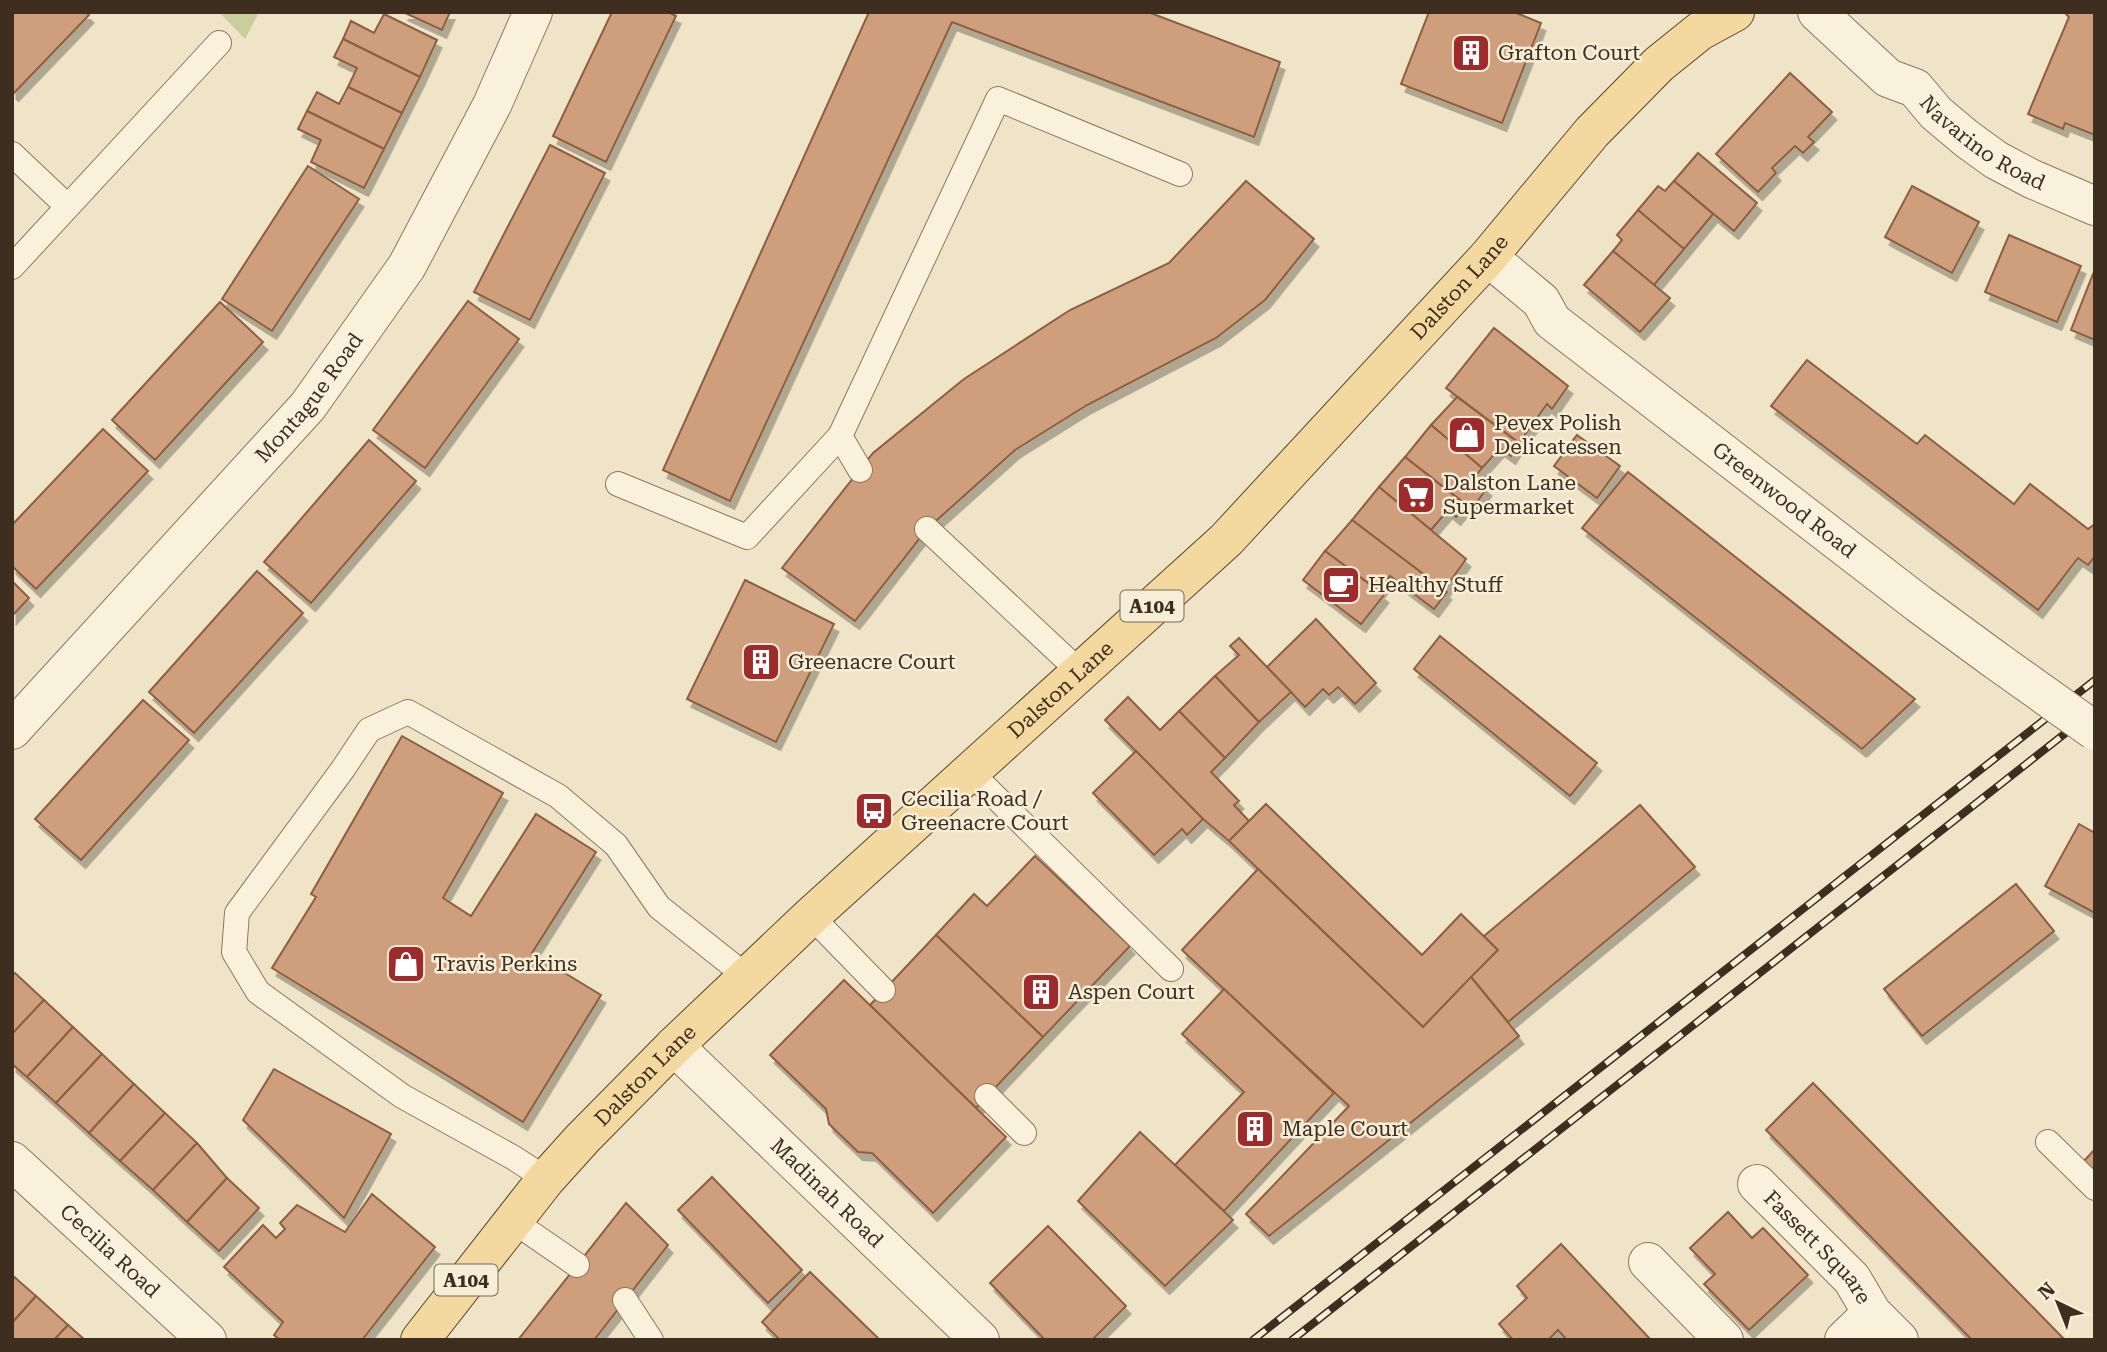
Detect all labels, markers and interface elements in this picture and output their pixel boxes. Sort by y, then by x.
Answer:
building icon: Grafton Court [1450,32,1492,74]
place label: Grafton Court [1498,41,1640,65]
street label: Navarino Road [1915,91,2049,195]
street label: Dalston Lane [1406,230,1513,345]
street label: Montague Road [250,328,368,467]
place label: Pevex Polish Delicatessen [1494,411,1622,459]
shop icon: Pevex Polish Delicatessen [1446,414,1488,456]
street label: Greenwood Road [1708,437,1861,563]
place label: Dalston Lane Supermarket [1443,471,1576,519]
supermarket icon: Dalston Lane Supermarket [1395,474,1437,516]
cafe icon: Healthy Stuff [1320,564,1362,606]
place label: Healthy Stuff [1368,573,1503,597]
road number: A104 [1120,590,1184,622]
street label: Dalston Lane [1003,636,1118,743]
building icon: Greenacre Court [740,641,782,683]
place label: Greenacre Court [788,650,956,674]
place label: Cecilia Road / Greenacre Court [901,787,1069,835]
bus stop icon: Cecilia Road / Greenacre Court [853,790,895,832]
shop icon: Travis Perkins [385,943,427,985]
place label: Travis Perkins [433,952,577,976]
building icon: Aspen Court [1020,971,1062,1013]
place label: Aspen Court [1068,980,1195,1004]
street label: Dalston Lane [590,1020,701,1131]
building icon: Maple Court [1234,1108,1276,1150]
place label: Maple Court [1282,1117,1408,1141]
street label: Madinah Road [766,1133,888,1253]
street label: Fassett Square [1759,1186,1876,1308]
street label: Cecilia Road [55,1199,165,1303]
road number: A104 [434,1264,498,1296]
north arrow [2023,1268,2093,1338]
text: N [2034,1277,2060,1304]

